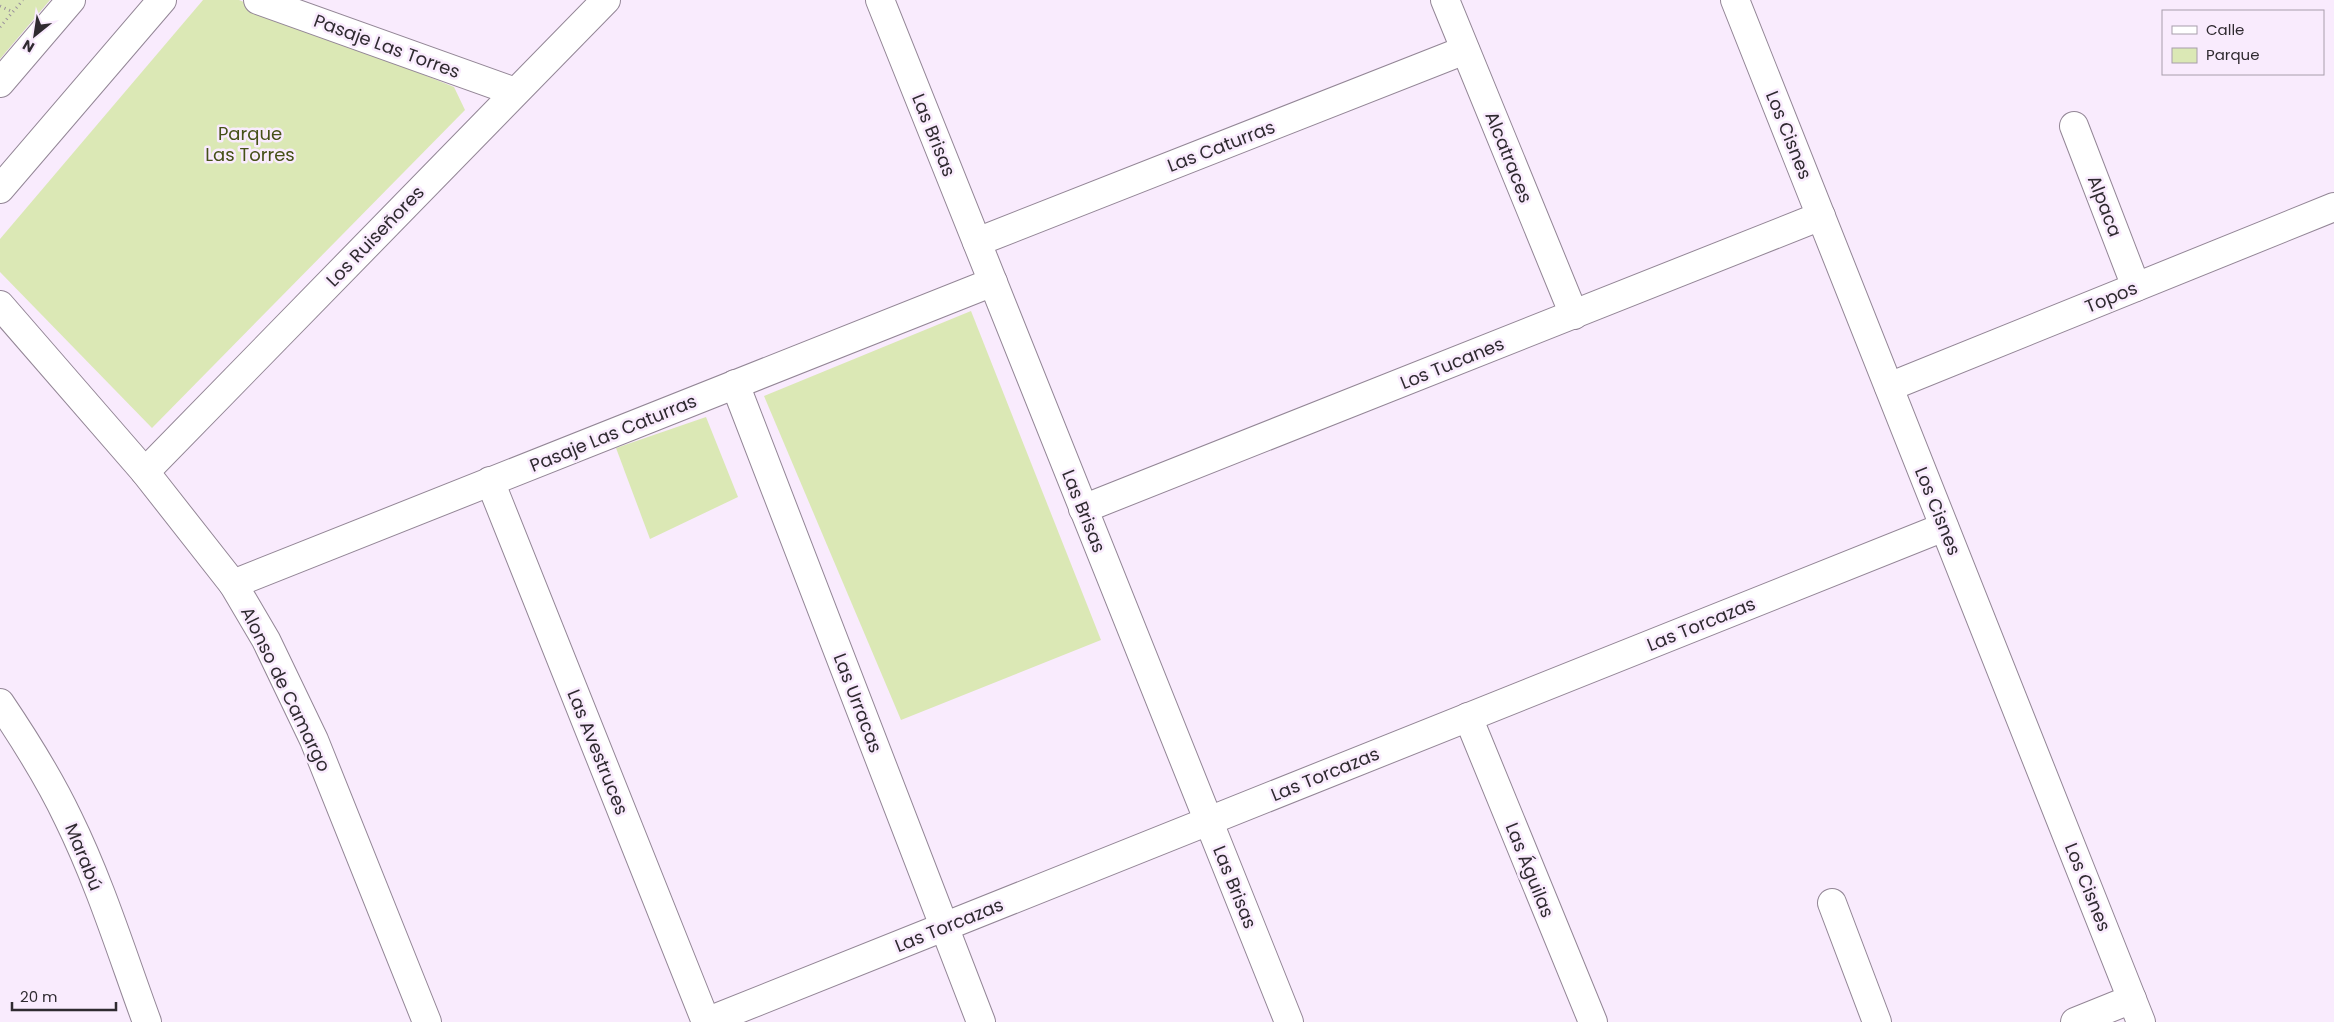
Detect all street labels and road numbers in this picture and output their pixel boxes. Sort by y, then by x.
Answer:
street label: Pasaje Las Torres [310,8,464,84]
street label: Los Cisnes [1760,87,1818,183]
street label: Las Brisas [906,90,962,180]
street label: Alcatraces [1479,108,1539,206]
street label: Las Caturras [1164,114,1278,178]
street label: Alpaca [2082,172,2128,240]
street label: Los Ruiseñores [320,180,430,292]
street label: Topos [2081,275,2141,319]
street label: Los Tucanes [1396,331,1508,395]
street label: Pasaje Las Caturras [526,388,700,478]
street label: Los Cisnes [1909,463,1967,559]
street label: Las Brisas [1056,466,1112,556]
street label: Las Torcazas [1643,591,1759,657]
street label: Alonso de Camargo [235,602,337,776]
street label: Las Urracas [828,650,888,756]
street label: Las Avestruces [561,686,635,818]
street label: Las Torcazas [1267,741,1383,807]
street label: Las Águilas [1500,819,1560,921]
street label: Marabú [59,820,109,894]
street label: Los Cisnes [2059,839,2117,935]
street label: Las Brisas [1207,842,1263,932]
street label: Las Torcazas [891,892,1007,958]

